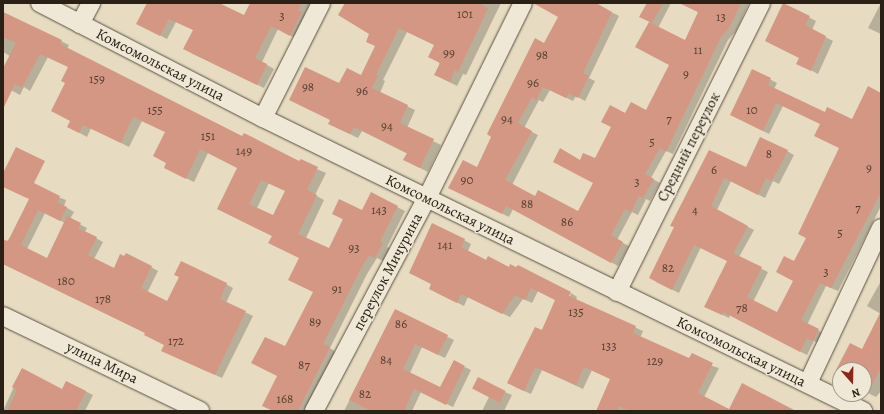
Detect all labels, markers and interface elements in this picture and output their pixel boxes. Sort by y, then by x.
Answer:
house number: 101 [457,6,473,22]
house number: 3 [279,8,285,24]
house number: 13 [716,9,726,25]
street label: Комсомольская улица [93,25,227,105]
house number: 11 [694,42,702,58]
house number: 99 [443,45,455,61]
house number: 98 [536,47,548,63]
house number: 9 [683,66,689,82]
house number: 159 [89,71,105,87]
house number: 96 [527,75,539,91]
house number: 98 [302,79,314,95]
house number: 96 [356,83,368,99]
street label: Средний переулок [654,89,724,205]
house number: 155 [147,102,163,118]
house number: 10 [746,102,758,118]
house number: 94 [501,111,513,127]
house number: 7 [666,111,672,127]
house number: 94 [381,118,393,134]
house number: 151 [201,128,215,144]
house number: 5 [649,134,655,150]
house number: 149 [236,143,252,159]
house number: 8 [766,146,772,162]
house number: 9 [866,160,872,176]
house number: 6 [711,162,717,178]
street label: Комсомольская улица [382,171,518,249]
house number: 90 [461,172,473,188]
house number: 3 [634,174,640,190]
house number: 88 [521,196,533,212]
house number: 7 [855,200,861,216]
house number: 143 [371,202,387,218]
house number: 4 [692,202,698,218]
street label: переулок Мичурина [349,210,427,334]
house number: 86 [561,214,573,230]
house number: 5 [837,225,843,241]
house number: 141 [438,237,452,253]
house number: 93 [348,240,360,256]
house number: 82 [662,260,674,276]
house number: 3 [823,264,829,280]
house number: 180 [57,273,75,289]
house number: 91 [332,281,342,297]
house number: 178 [95,291,111,307]
house number: 78 [736,300,748,316]
house number: 135 [568,304,584,320]
street label: Комсомольская улица [673,313,809,391]
house number: 89 [309,314,321,330]
house number: 86 [395,316,407,332]
house number: 172 [168,333,184,349]
street label: улица Мира [63,338,141,388]
house number: 133 [601,338,617,354]
house number: 84 [380,352,392,368]
house number: 129 [647,353,663,369]
house number: 87 [298,357,310,373]
north arrow [832,362,872,402]
text: N [850,384,862,401]
house number: 82 [359,386,371,402]
house number: 168 [277,391,293,407]

